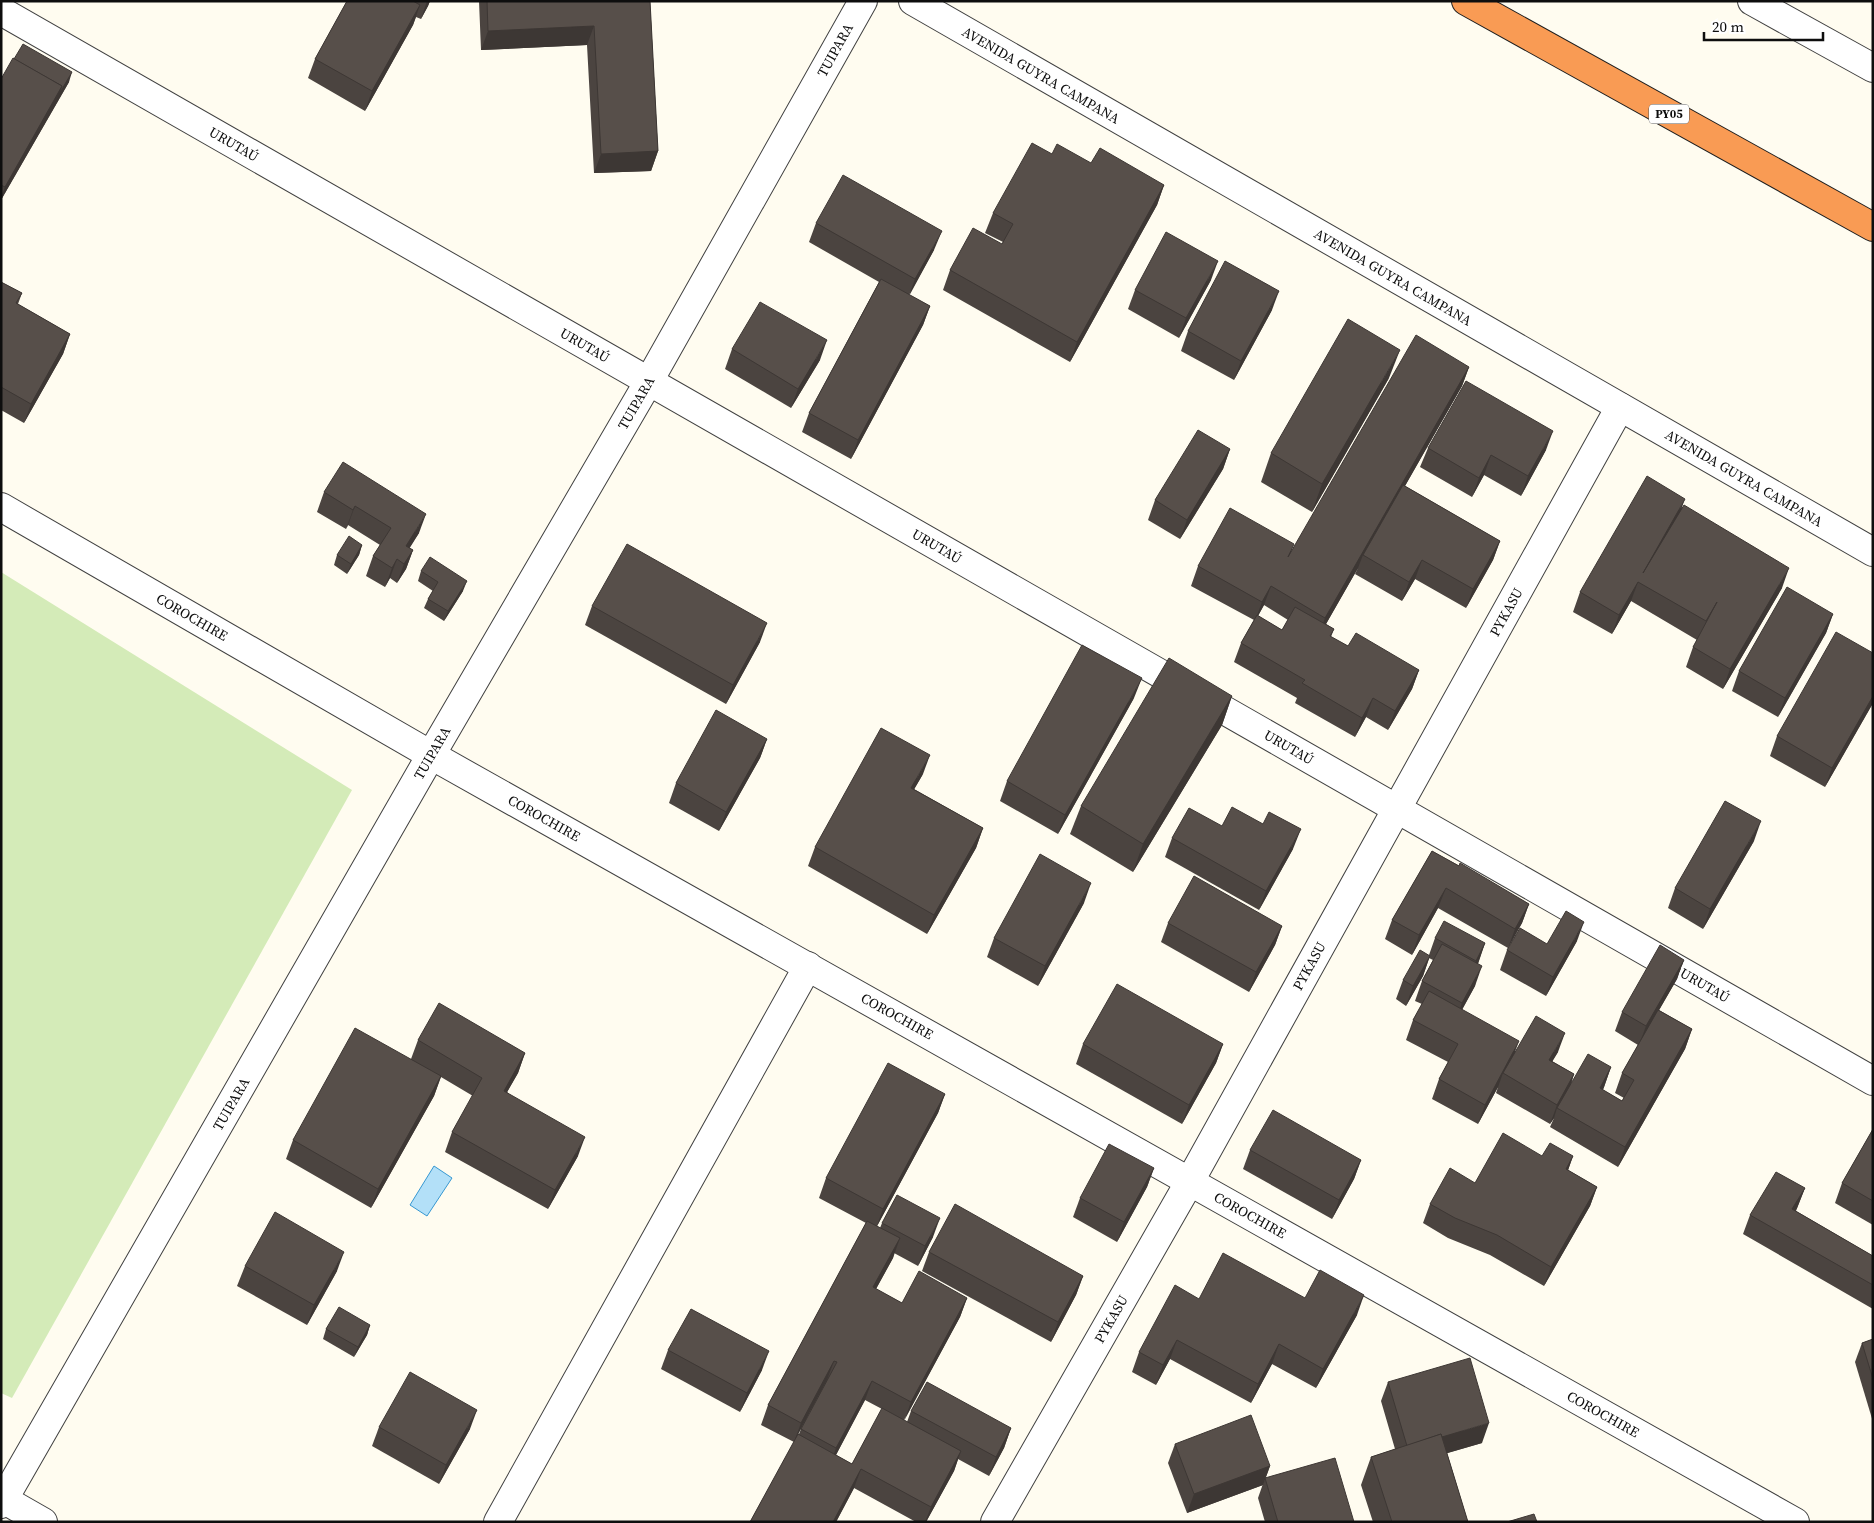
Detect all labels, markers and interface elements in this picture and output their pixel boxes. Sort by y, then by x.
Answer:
scale bar [1704,10,1823,42]
text: 20 m [1712,16,1744,37]
street label: TUIPARA [812,19,858,80]
street label: AVENIDA GUYRA CAMPANA [959,22,1124,129]
road number: PY05 [1649,105,1689,124]
street label: URUTAÚ [205,122,263,166]
street label: AVENIDA GUYRA CAMPANA [1311,224,1476,331]
street label: URUTAÚ [556,323,614,367]
street label: TUIPARA [613,372,660,433]
street label: AVENIDA GUYRA CAMPANA [1662,425,1827,532]
street label: URUTAÚ [908,524,966,568]
street label: PYKASU [1485,584,1527,640]
street label: COROCHIRE [152,588,232,646]
street label: TUIPARA [409,722,456,783]
street label: URUTAÚ [1260,725,1318,769]
street label: COROCHIRE [504,790,584,846]
street label: PYKASU [1288,938,1330,994]
street label: URUTAÚ [1676,963,1734,1007]
street label: COROCHIRE [857,988,937,1044]
street label: TUIPARA [208,1073,255,1134]
street label: COROCHIRE [1210,1187,1290,1243]
street label: PYKASU [1089,1291,1133,1347]
street label: COROCHIRE [1563,1386,1643,1442]

